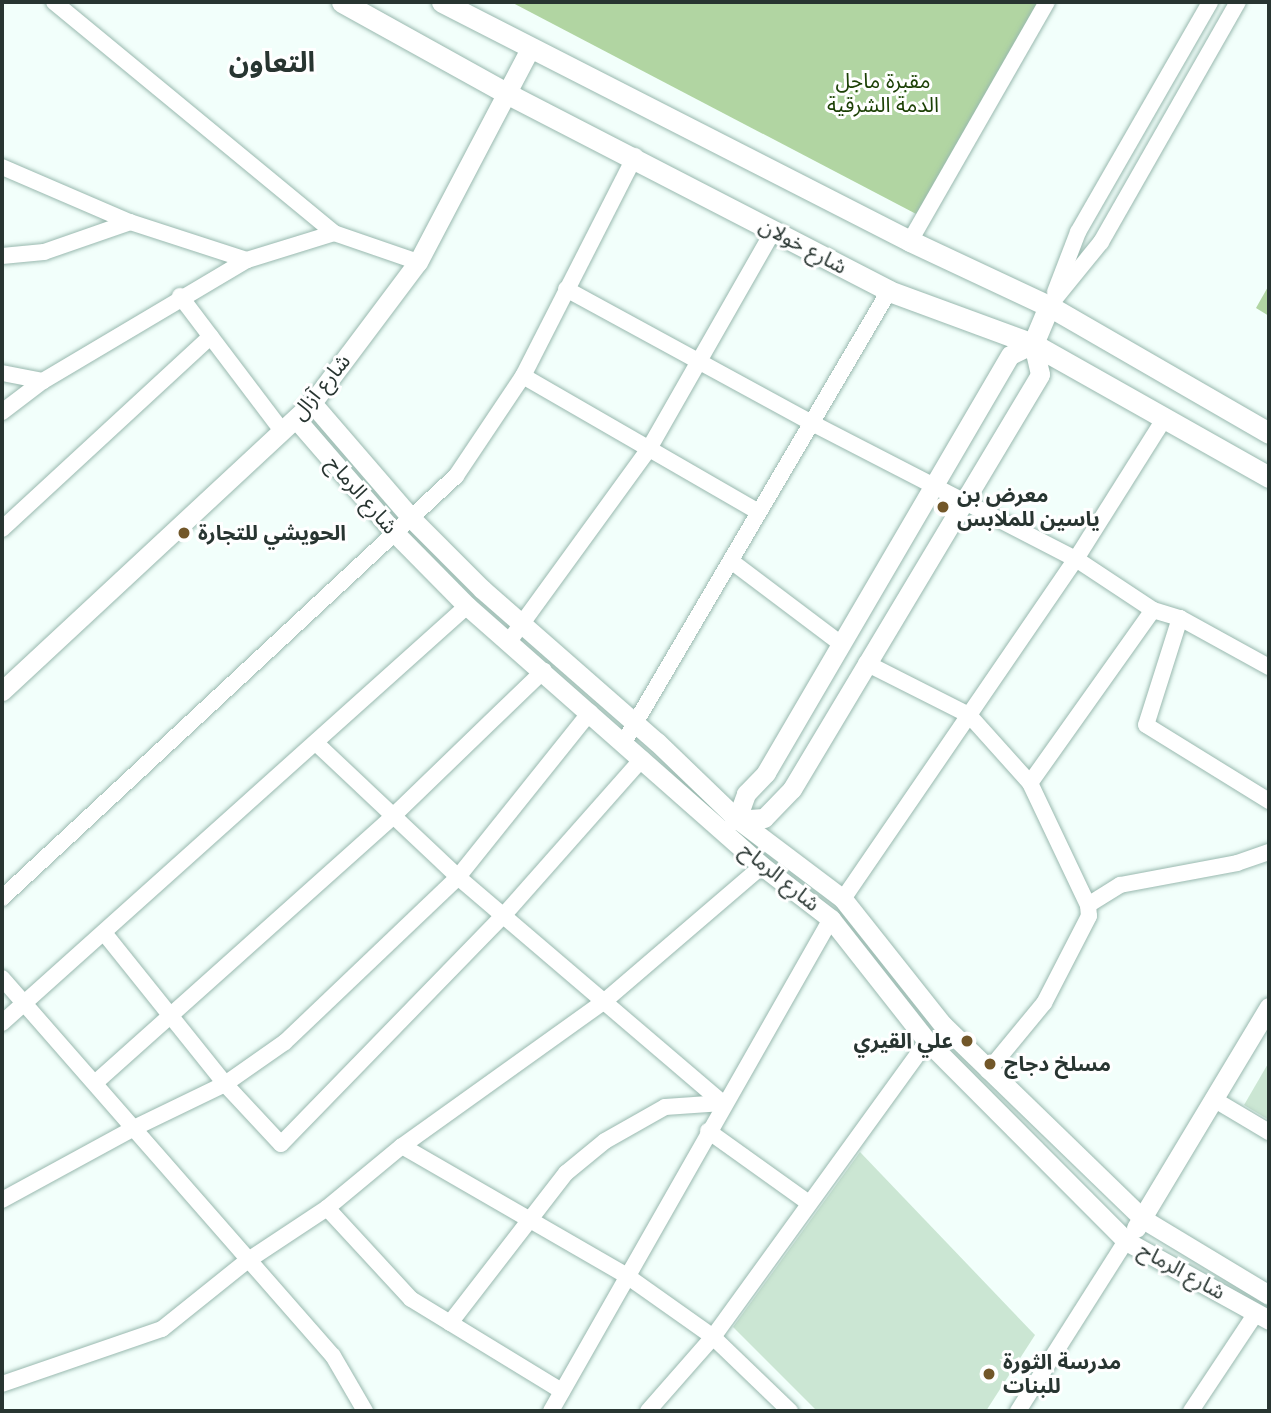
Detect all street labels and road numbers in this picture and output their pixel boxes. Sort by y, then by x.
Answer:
street label: شارع خولان [755,212,851,280]
street label: شارع آزال [286,349,356,425]
street label: شارع الرماح [321,451,403,539]
street label: شارع الرماح [735,837,825,917]
street label: شارع الرماح [1134,1237,1230,1305]

